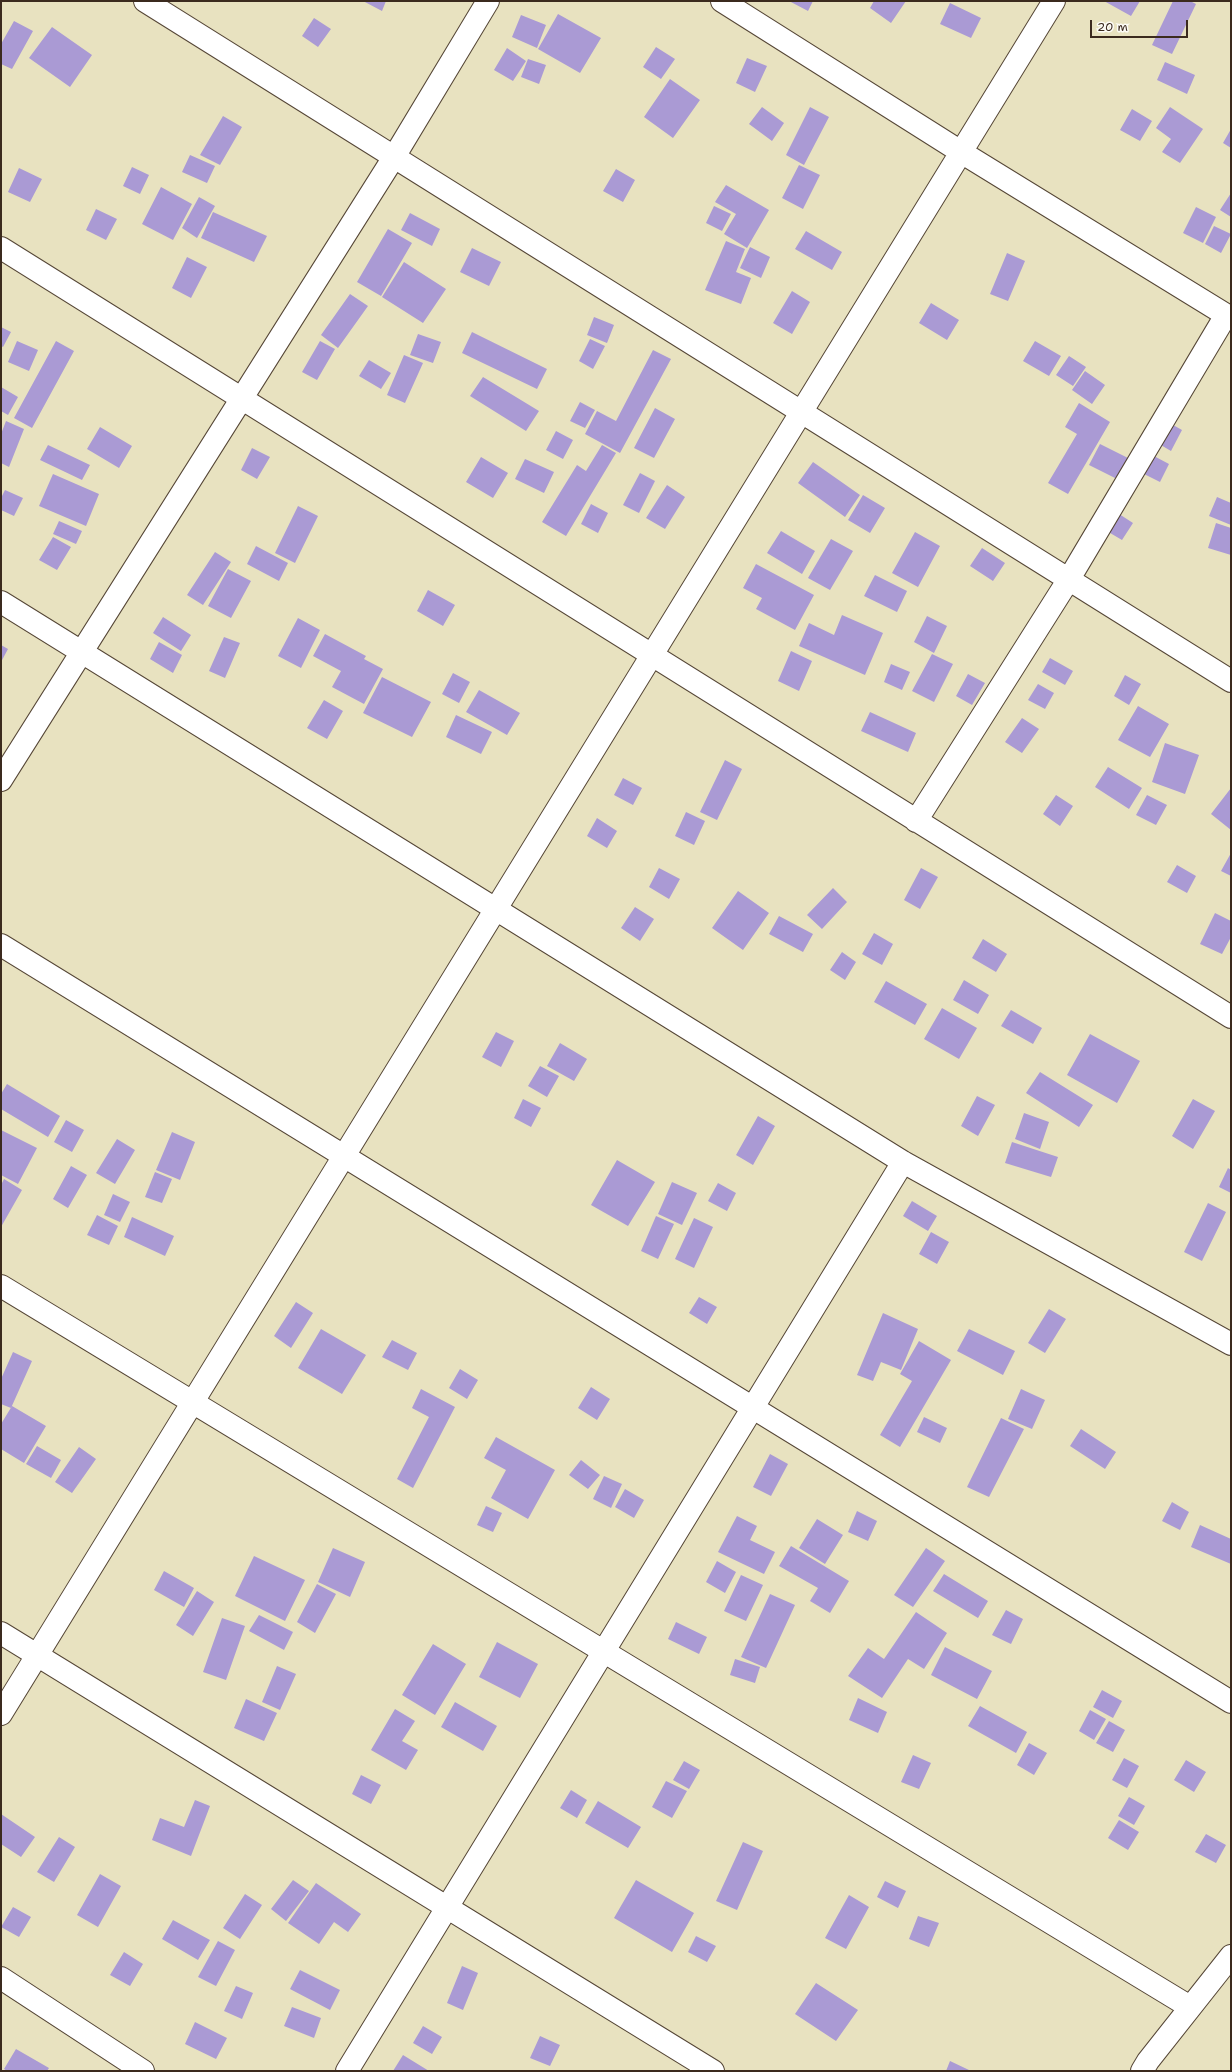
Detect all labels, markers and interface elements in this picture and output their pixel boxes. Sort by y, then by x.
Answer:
scale bar [1092,12,1190,38]
text: 20 m [1097,19,1128,35]

